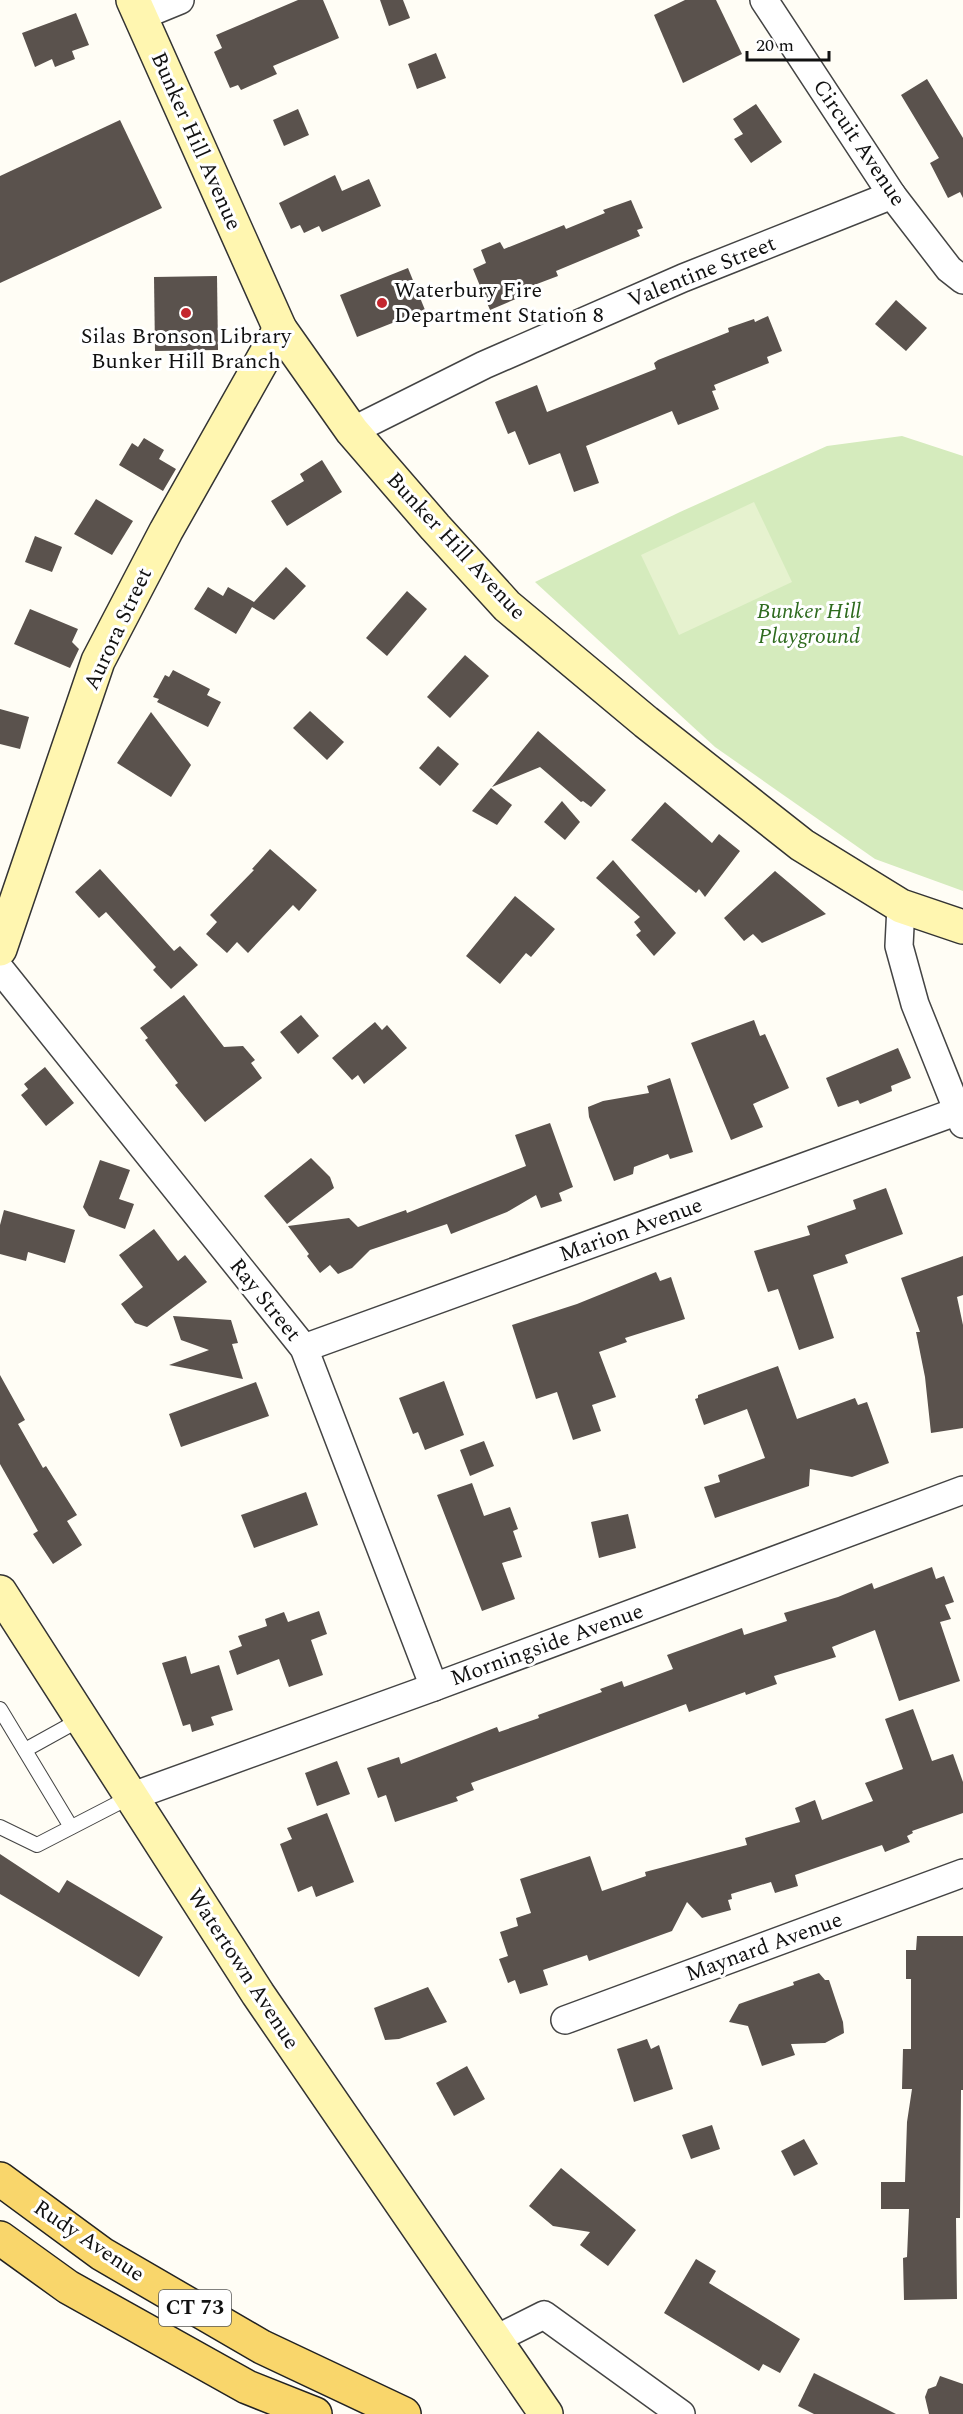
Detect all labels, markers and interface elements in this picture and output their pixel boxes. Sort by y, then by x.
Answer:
scale bar [747,24,830,62]
text: 20 m [756,32,794,59]
street label: Bunker Hill Avenue [142,47,250,235]
street label: Circuit Avenue [804,73,914,213]
street label: Valentine Street [623,227,781,317]
place label: Waterbury Fire Department Station 8 [394,274,604,332]
marker: Waterbury Fire Department Station 8 [375,296,389,310]
marker: Silas Bronson Library Bunker Hill Branch [179,306,193,320]
place label: Silas Bronson Library Bunker Hill Branch [81,320,293,378]
street label: Bunker Hill Avenue [378,464,534,628]
street label: Aurora Street [75,562,161,696]
park label: Bunker Hill Playground [757,595,862,653]
street label: Marion Avenue [555,1189,707,1271]
street label: Ray Street [221,1251,309,1349]
street label: Morningside Avenue [446,1595,648,1695]
street label: Watertown Avenue [178,1882,308,2056]
street label: Maynard Avenue [681,1903,847,1991]
street label: Rudy Avenue [27,2192,151,2290]
road number: CT 73 [159,2290,231,2326]

